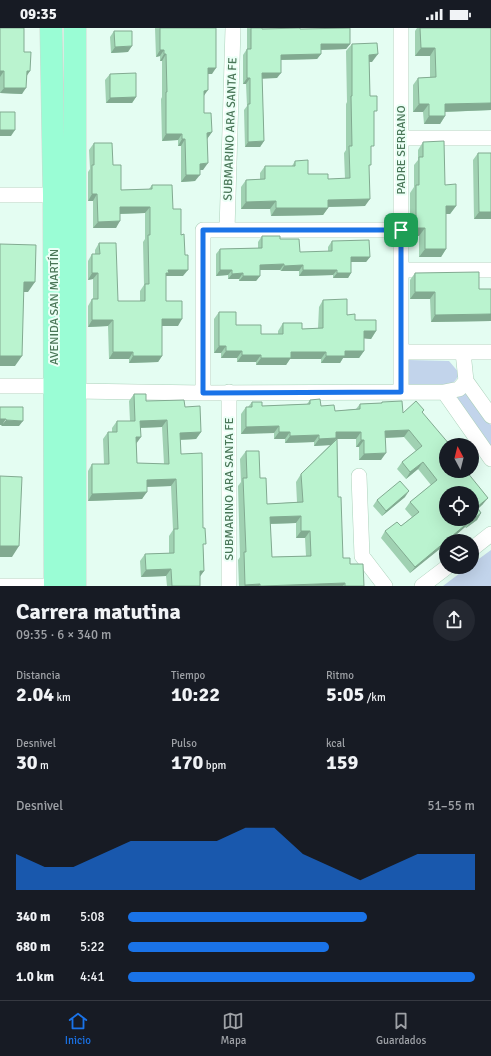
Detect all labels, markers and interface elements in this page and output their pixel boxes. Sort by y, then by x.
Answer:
text: 09:35 [20,5,57,23]
street label: SUBMARINO ARA SANTA FE [221,57,241,201]
street label: PADRE SERRANO [394,105,409,195]
pin [384,213,418,247]
icon: arrive [390,219,412,241]
street label: AVENIDA SAN MARTÍN [47,249,62,365]
street label: SUBMARINO ARA SANTA FE [222,417,237,561]
north arrow [439,438,479,478]
map controls [439,438,479,574]
button: locate [439,486,479,526]
button: layers [439,534,479,574]
text: Carrera matutina [16,598,181,625]
button: share [433,599,475,641]
text: 09:35 · 6 × 340 m [16,627,111,643]
text: Distancia [16,669,60,682]
text: Tiempo [171,669,205,682]
text: Ritmo [326,669,354,682]
text: 2.04 [16,682,54,707]
text: 10:22 [171,682,220,707]
text: 5:05 [326,682,364,707]
text: km [54,691,71,704]
text: /km [364,691,386,704]
text: Desnivel [16,737,56,750]
text: Pulso [171,737,197,750]
text: kcal [326,737,345,750]
text: 30 [16,750,38,775]
text: 170 [171,750,203,775]
text: 159 [326,750,358,775]
text: m [38,759,49,772]
text: bpm [203,759,226,772]
text: Desnivel [16,798,63,814]
text: 51–55 m [427,798,475,814]
text: 340 m [16,909,50,925]
text: 5:08 [80,909,105,925]
text: 680 m [16,939,50,955]
text: 5:22 [80,939,105,955]
text: 1.0 km [16,969,54,985]
text: 4:41 [80,969,105,985]
tab: Inicio [65,1010,91,1047]
tab: Mapa [220,1010,246,1047]
tab: Guardados [376,1010,426,1047]

